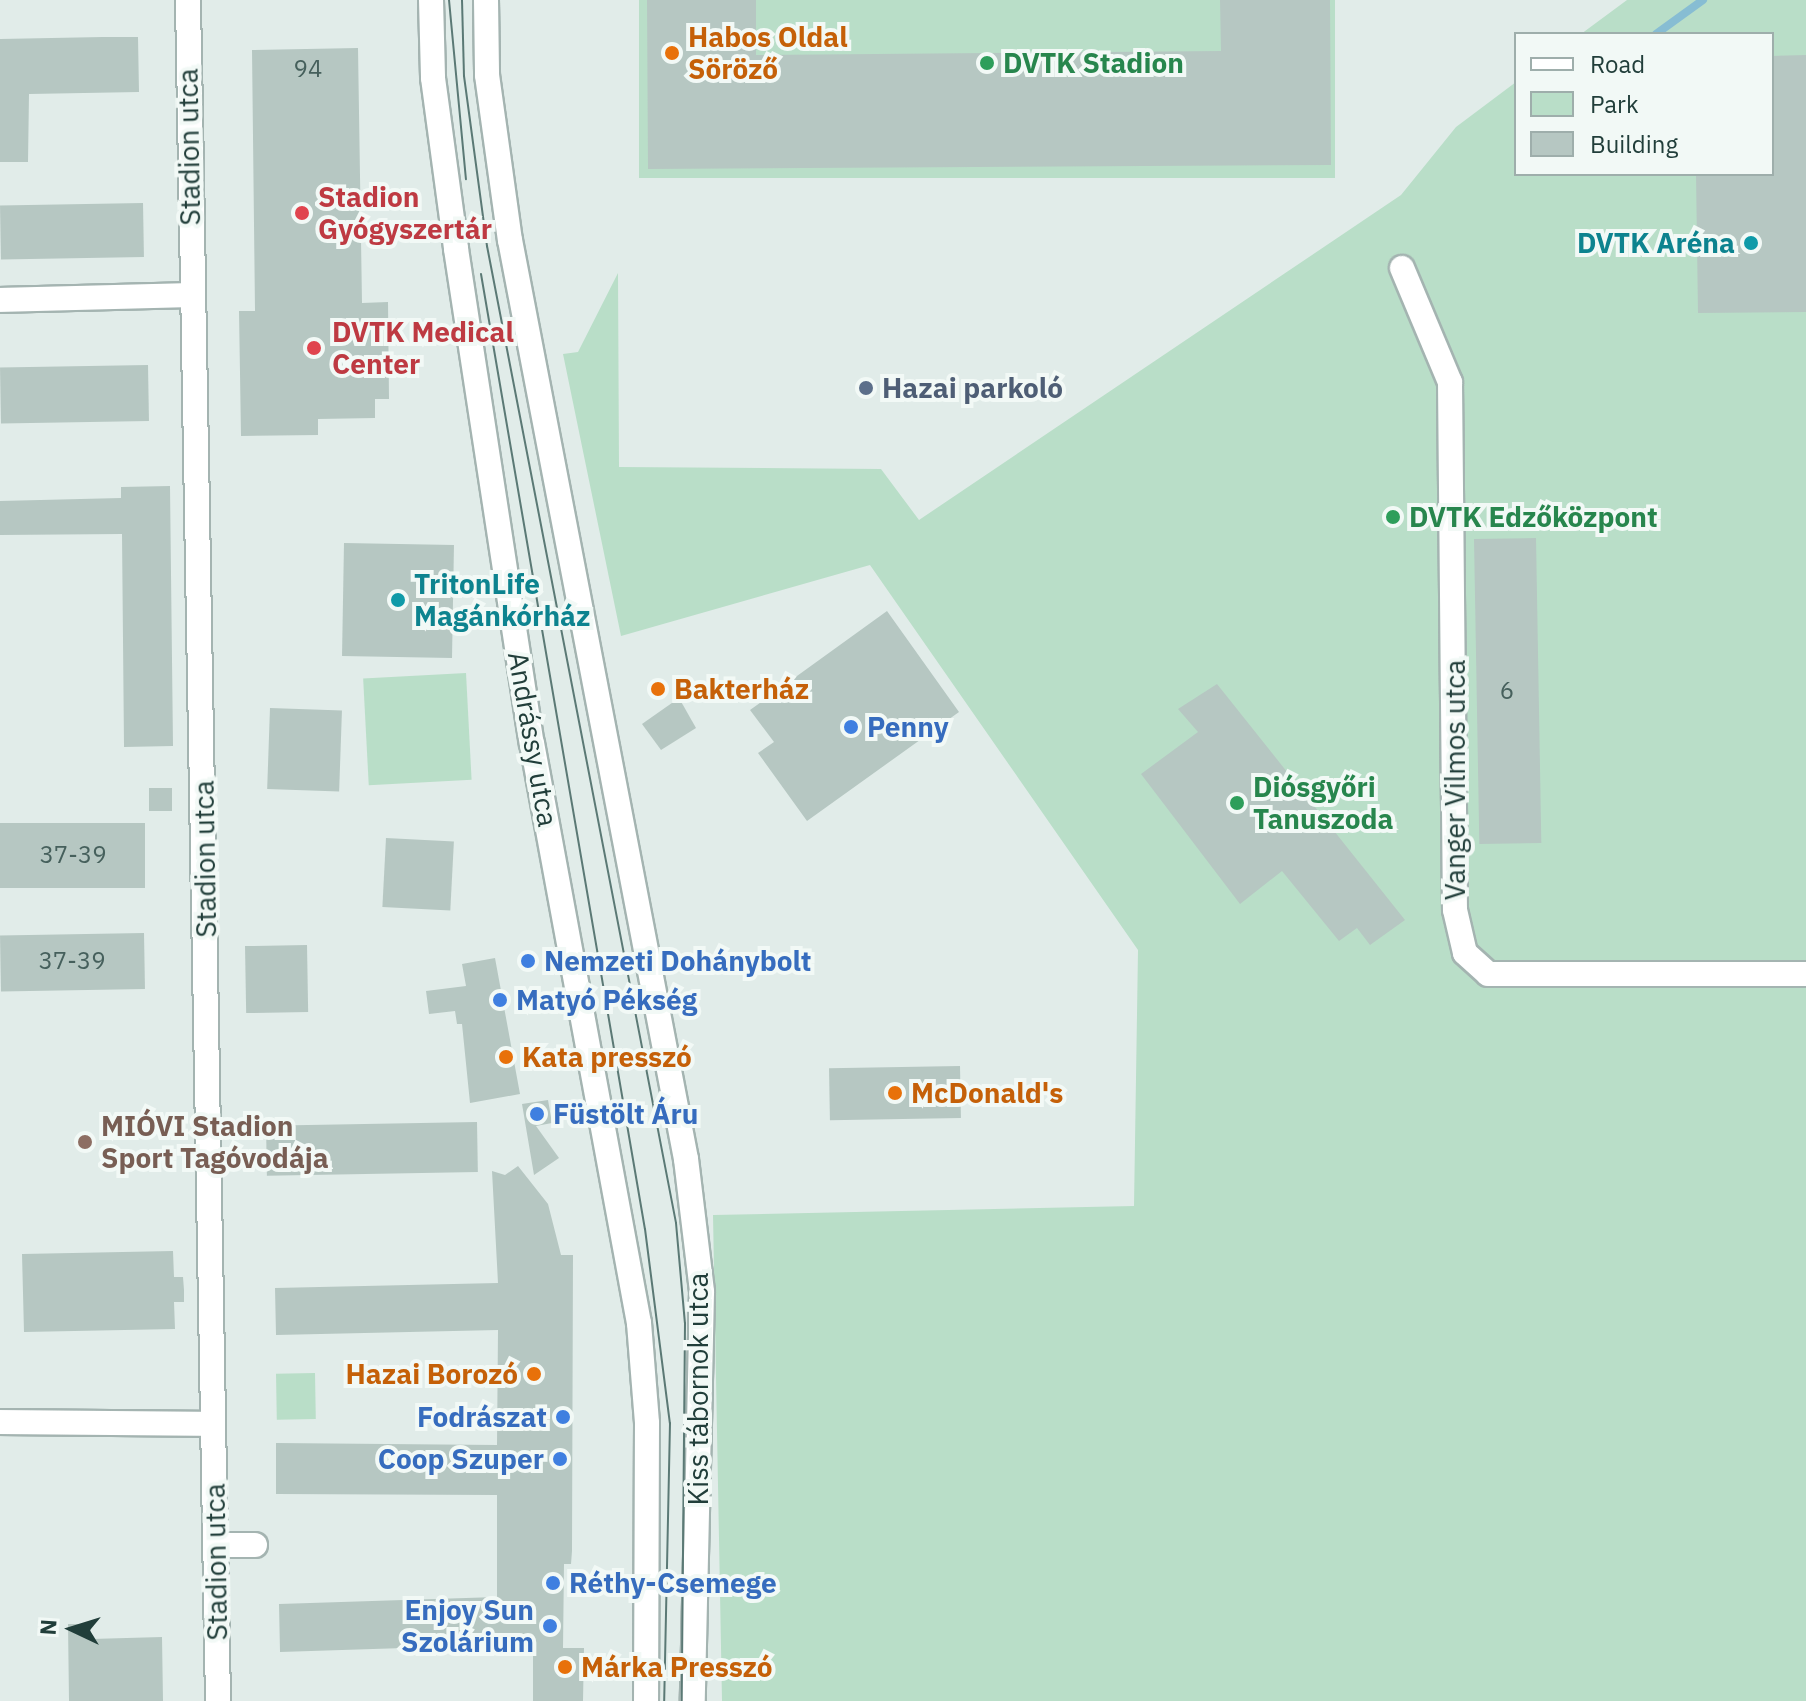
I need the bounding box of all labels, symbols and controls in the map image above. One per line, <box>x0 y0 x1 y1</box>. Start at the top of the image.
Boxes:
place label: Habos Oldal Söröző <box>688 20 848 86</box>
legend <box>1514 32 1774 176</box>
marker: Habos Oldal Söröző <box>663 44 681 62</box>
place label: DVTK Stadion <box>1003 46 1184 80</box>
text: Road <box>1590 48 1645 80</box>
marker: DVTK Stadion <box>978 54 996 72</box>
house number: 94 <box>294 55 322 83</box>
street label: Stadion utca <box>171 68 207 226</box>
text: Park <box>1590 88 1639 120</box>
text: Building <box>1590 128 1678 160</box>
place label: Stadion Gyógyszertár <box>318 180 492 246</box>
marker: Stadion Gyógyszertár <box>293 204 311 222</box>
place label: DVTK Aréna <box>1577 226 1735 260</box>
marker: DVTK Aréna <box>1742 234 1760 252</box>
place label: DVTK Medical Center <box>332 315 514 381</box>
marker: DVTK Medical Center <box>303 337 325 359</box>
place label: Hazai parkoló <box>882 371 1063 405</box>
marker: Hazai parkoló <box>857 379 875 397</box>
place label: DVTK Edzőközpont <box>1409 500 1658 534</box>
marker: DVTK Edzőközpont <box>1384 508 1402 526</box>
place label: TritonLife Magánkórház <box>414 567 591 633</box>
marker: TritonLife Magánkórház <box>389 591 407 609</box>
street label: Andrássy utca <box>501 649 565 829</box>
street label: Vanger Vilmos utca <box>1438 660 1472 900</box>
place label: Bakterház <box>674 672 809 706</box>
house number: 6 <box>1500 677 1514 705</box>
marker: Bakterház <box>649 680 667 698</box>
place label: Penny <box>867 710 949 744</box>
marker: Penny <box>842 718 860 736</box>
place label: Diósgyőri Tanuszoda <box>1253 770 1393 836</box>
street label: Stadion utca <box>187 780 223 938</box>
marker: Diósgyőri Tanuszoda <box>1228 794 1246 812</box>
house number: 37-39 <box>39 841 107 869</box>
place label: Nemzeti Dohánybolt <box>544 944 812 978</box>
house number: 37-39 <box>38 947 106 975</box>
marker: Nemzeti Dohánybolt <box>519 952 537 970</box>
place label: Matyó Pékség <box>516 983 697 1017</box>
marker: Matyó Pékség <box>491 991 509 1009</box>
place label: Kata presszó <box>522 1040 692 1074</box>
marker: Kata presszó <box>497 1048 515 1066</box>
place label: McDonald's <box>911 1076 1063 1110</box>
marker: McDonald's <box>886 1084 904 1102</box>
place label: Füstölt Áru <box>553 1097 699 1131</box>
marker: Füstölt Áru <box>528 1105 546 1123</box>
place label: MIÓVI Stadion Sport Tagóvodája <box>101 1109 329 1175</box>
marker: MIÓVI Stadion Sport Tagóvodája <box>76 1133 94 1151</box>
street label: Kiss tábornok utca <box>681 1272 715 1506</box>
place label: Hazai Borozó <box>346 1357 518 1391</box>
marker: Hazai Borozó <box>525 1365 543 1383</box>
place label: Fodrászat <box>417 1400 547 1434</box>
marker: Fodrászat <box>554 1408 572 1426</box>
place label: Coop Szuper <box>378 1442 544 1476</box>
marker: Coop Szuper <box>551 1450 569 1468</box>
street label: Stadion utca <box>198 1483 234 1641</box>
place label: Réthy-Csemege <box>569 1566 777 1600</box>
marker: Réthy-Csemege <box>544 1574 562 1592</box>
north arrow <box>32 1589 112 1669</box>
place label: Enjoy Sun Szolárium <box>401 1593 534 1659</box>
marker: Enjoy Sun Szolárium <box>541 1617 559 1635</box>
text: N <box>33 1618 63 1636</box>
place label: Márka Presszó <box>581 1650 773 1684</box>
marker: Márka Presszó <box>556 1658 574 1676</box>

